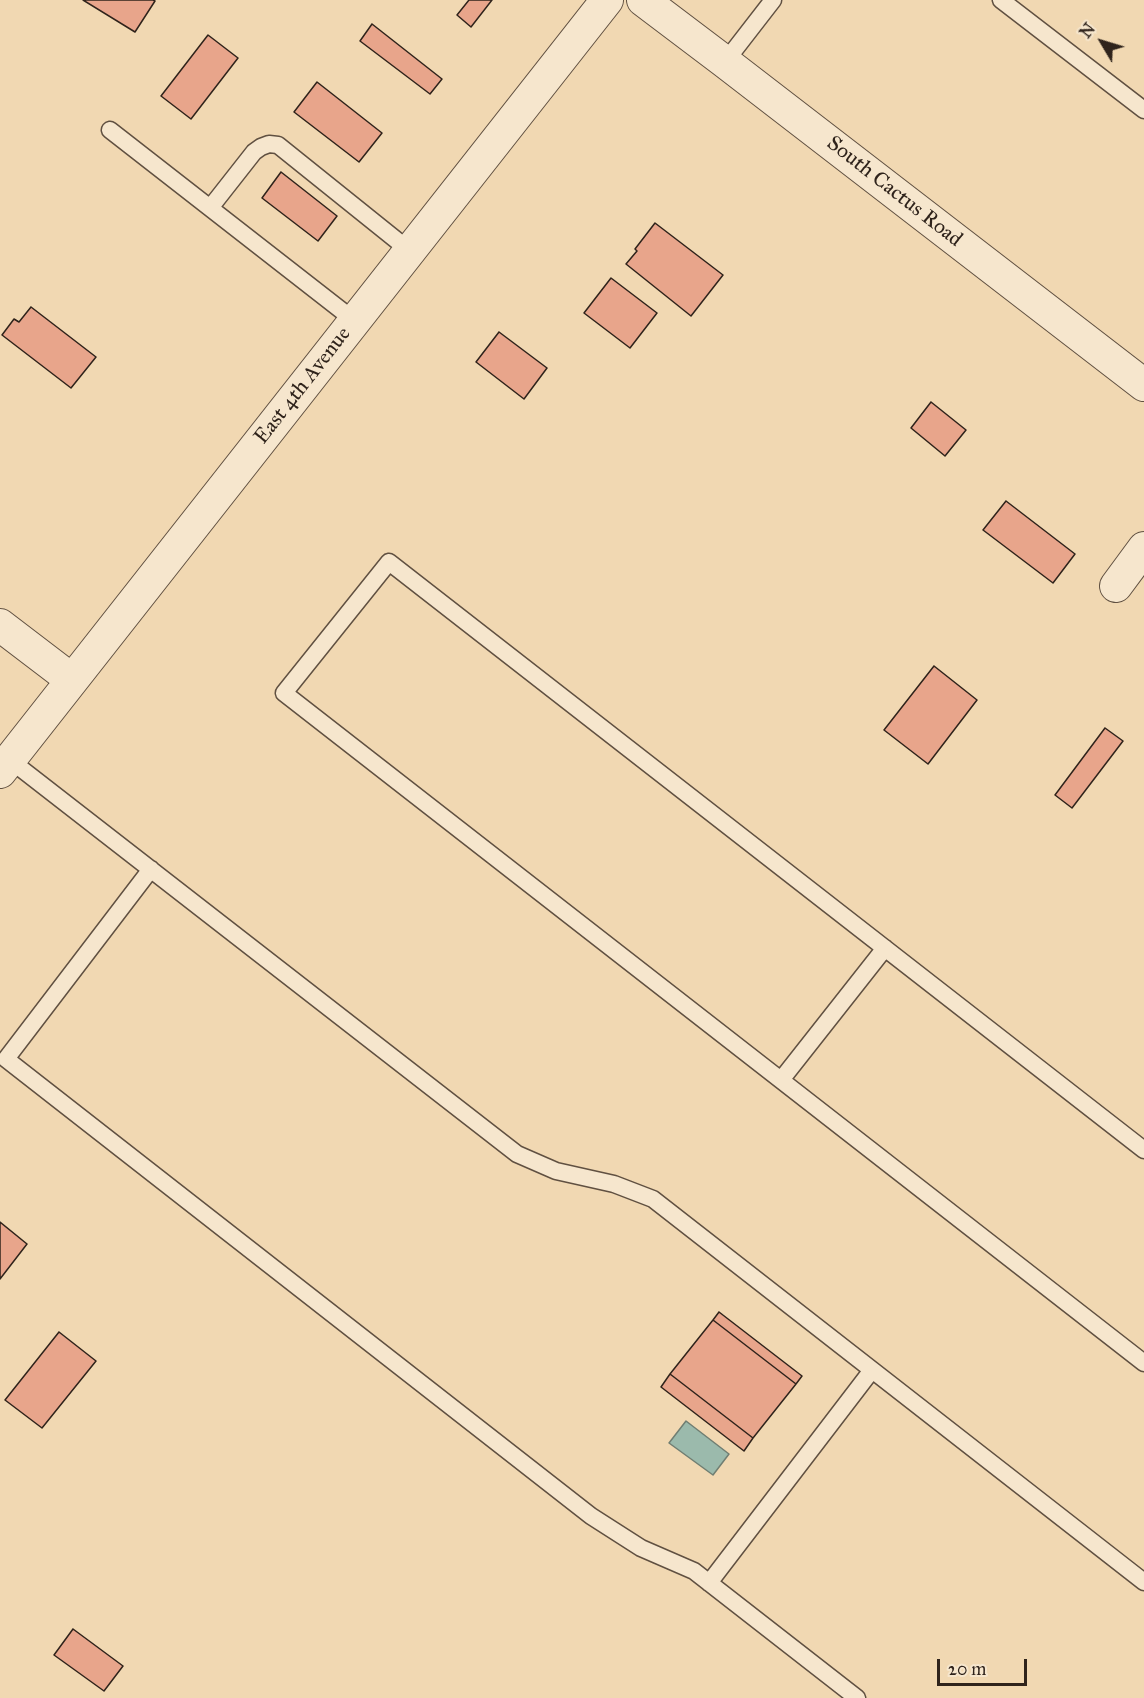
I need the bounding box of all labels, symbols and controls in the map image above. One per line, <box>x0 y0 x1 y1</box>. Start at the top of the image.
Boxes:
north arrow <box>1072 12 1132 72</box>
text: N <box>1076 19 1099 42</box>
street label: South Cactus Road <box>821 131 967 253</box>
street label: East 4th Avenue <box>249 322 357 450</box>
scale bar <box>940 1647 1030 1685</box>
text: 20 m <box>948 1658 986 1680</box>

